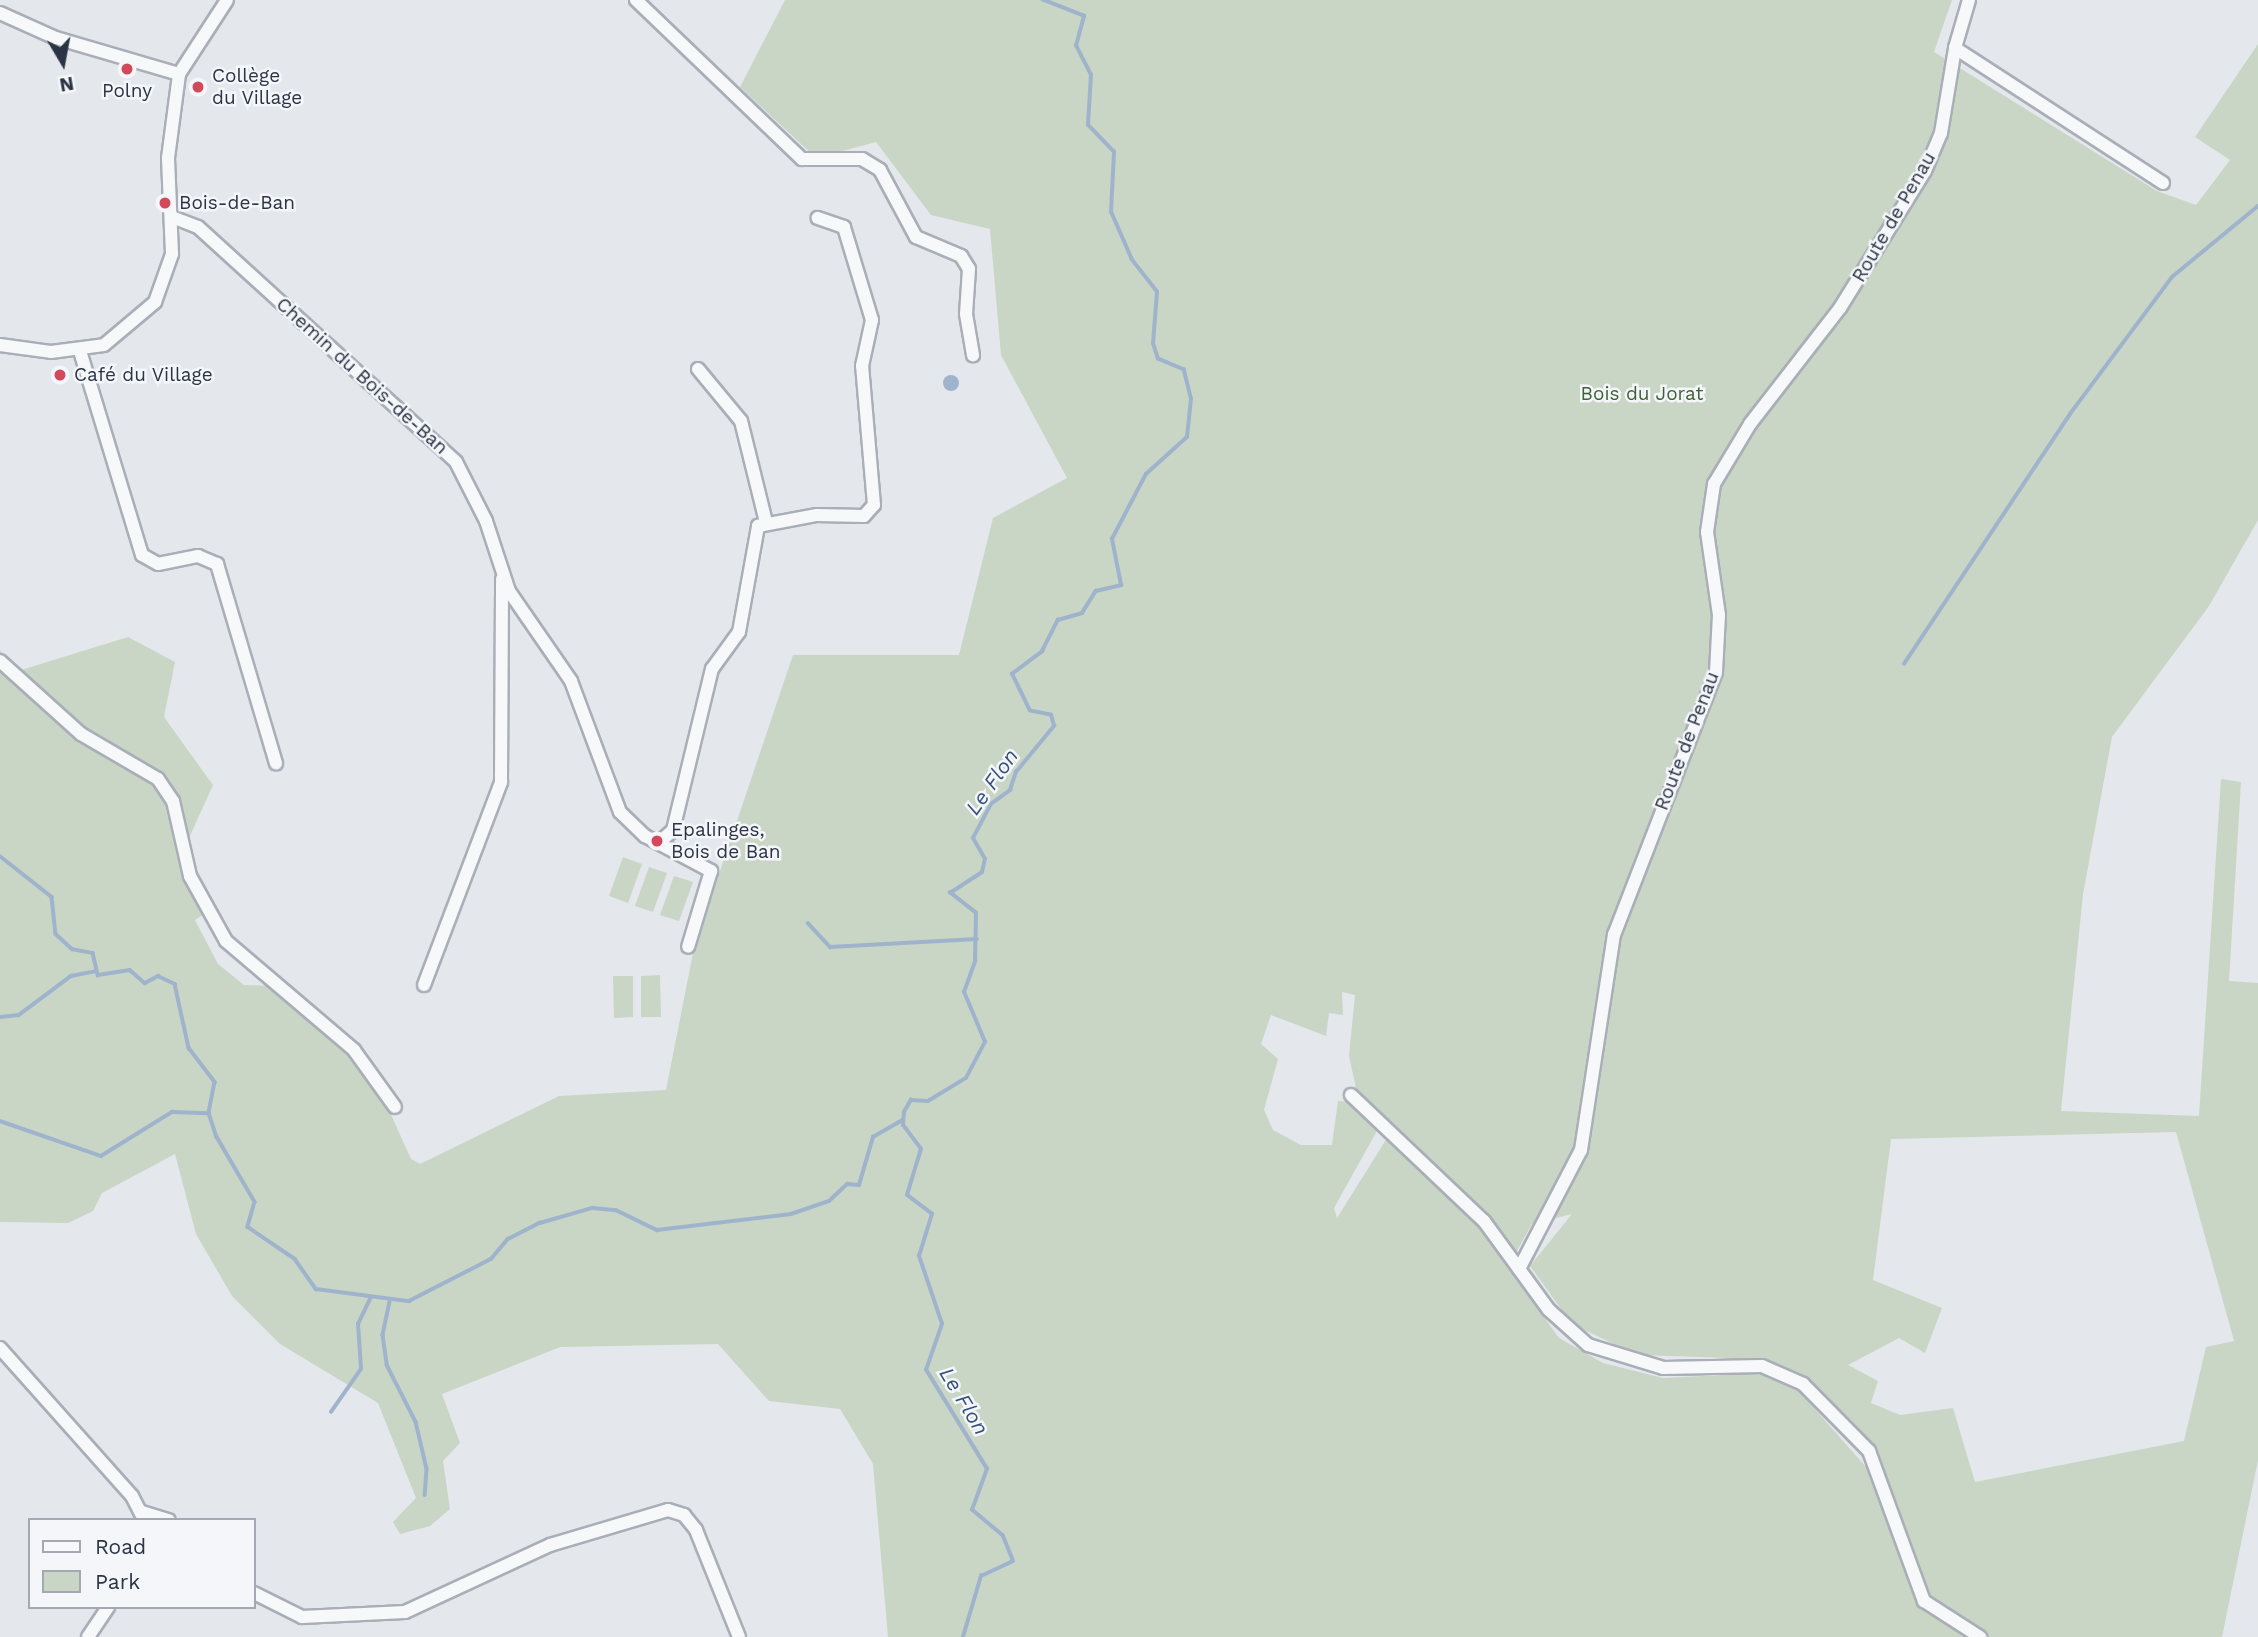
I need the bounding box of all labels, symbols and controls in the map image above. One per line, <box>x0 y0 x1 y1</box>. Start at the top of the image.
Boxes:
north arrow <box>28 28 98 98</box>
marker: Polny <box>119 61 135 77</box>
place label: Collège du Village <box>212 65 303 109</box>
text: N <box>58 72 76 97</box>
marker: Collège du Village <box>190 79 206 95</box>
place label: Polny <box>102 80 152 102</box>
street label: Route de Penau <box>1847 148 1941 286</box>
place label: Bois-de-Ban <box>179 192 295 214</box>
marker: Bois-de-Ban <box>157 195 173 211</box>
street label: Chemin du Bois-de-Ban <box>271 293 453 459</box>
place label: Café du Village <box>74 364 213 386</box>
marker: Café du Village <box>52 367 68 383</box>
park label: Bois du Jorat <box>1580 383 1704 405</box>
street label: Route de Penau <box>1650 668 1724 814</box>
water label: Le Flon <box>960 744 1024 820</box>
place label: Epalinges, Bois de Ban <box>671 819 781 863</box>
marker: Epalinges, Bois de Ban <box>649 833 665 849</box>
water label: Le Flon <box>934 1363 994 1439</box>
legend <box>28 1518 256 1609</box>
text: Road <box>95 1534 146 1559</box>
text: Park <box>95 1569 140 1594</box>

